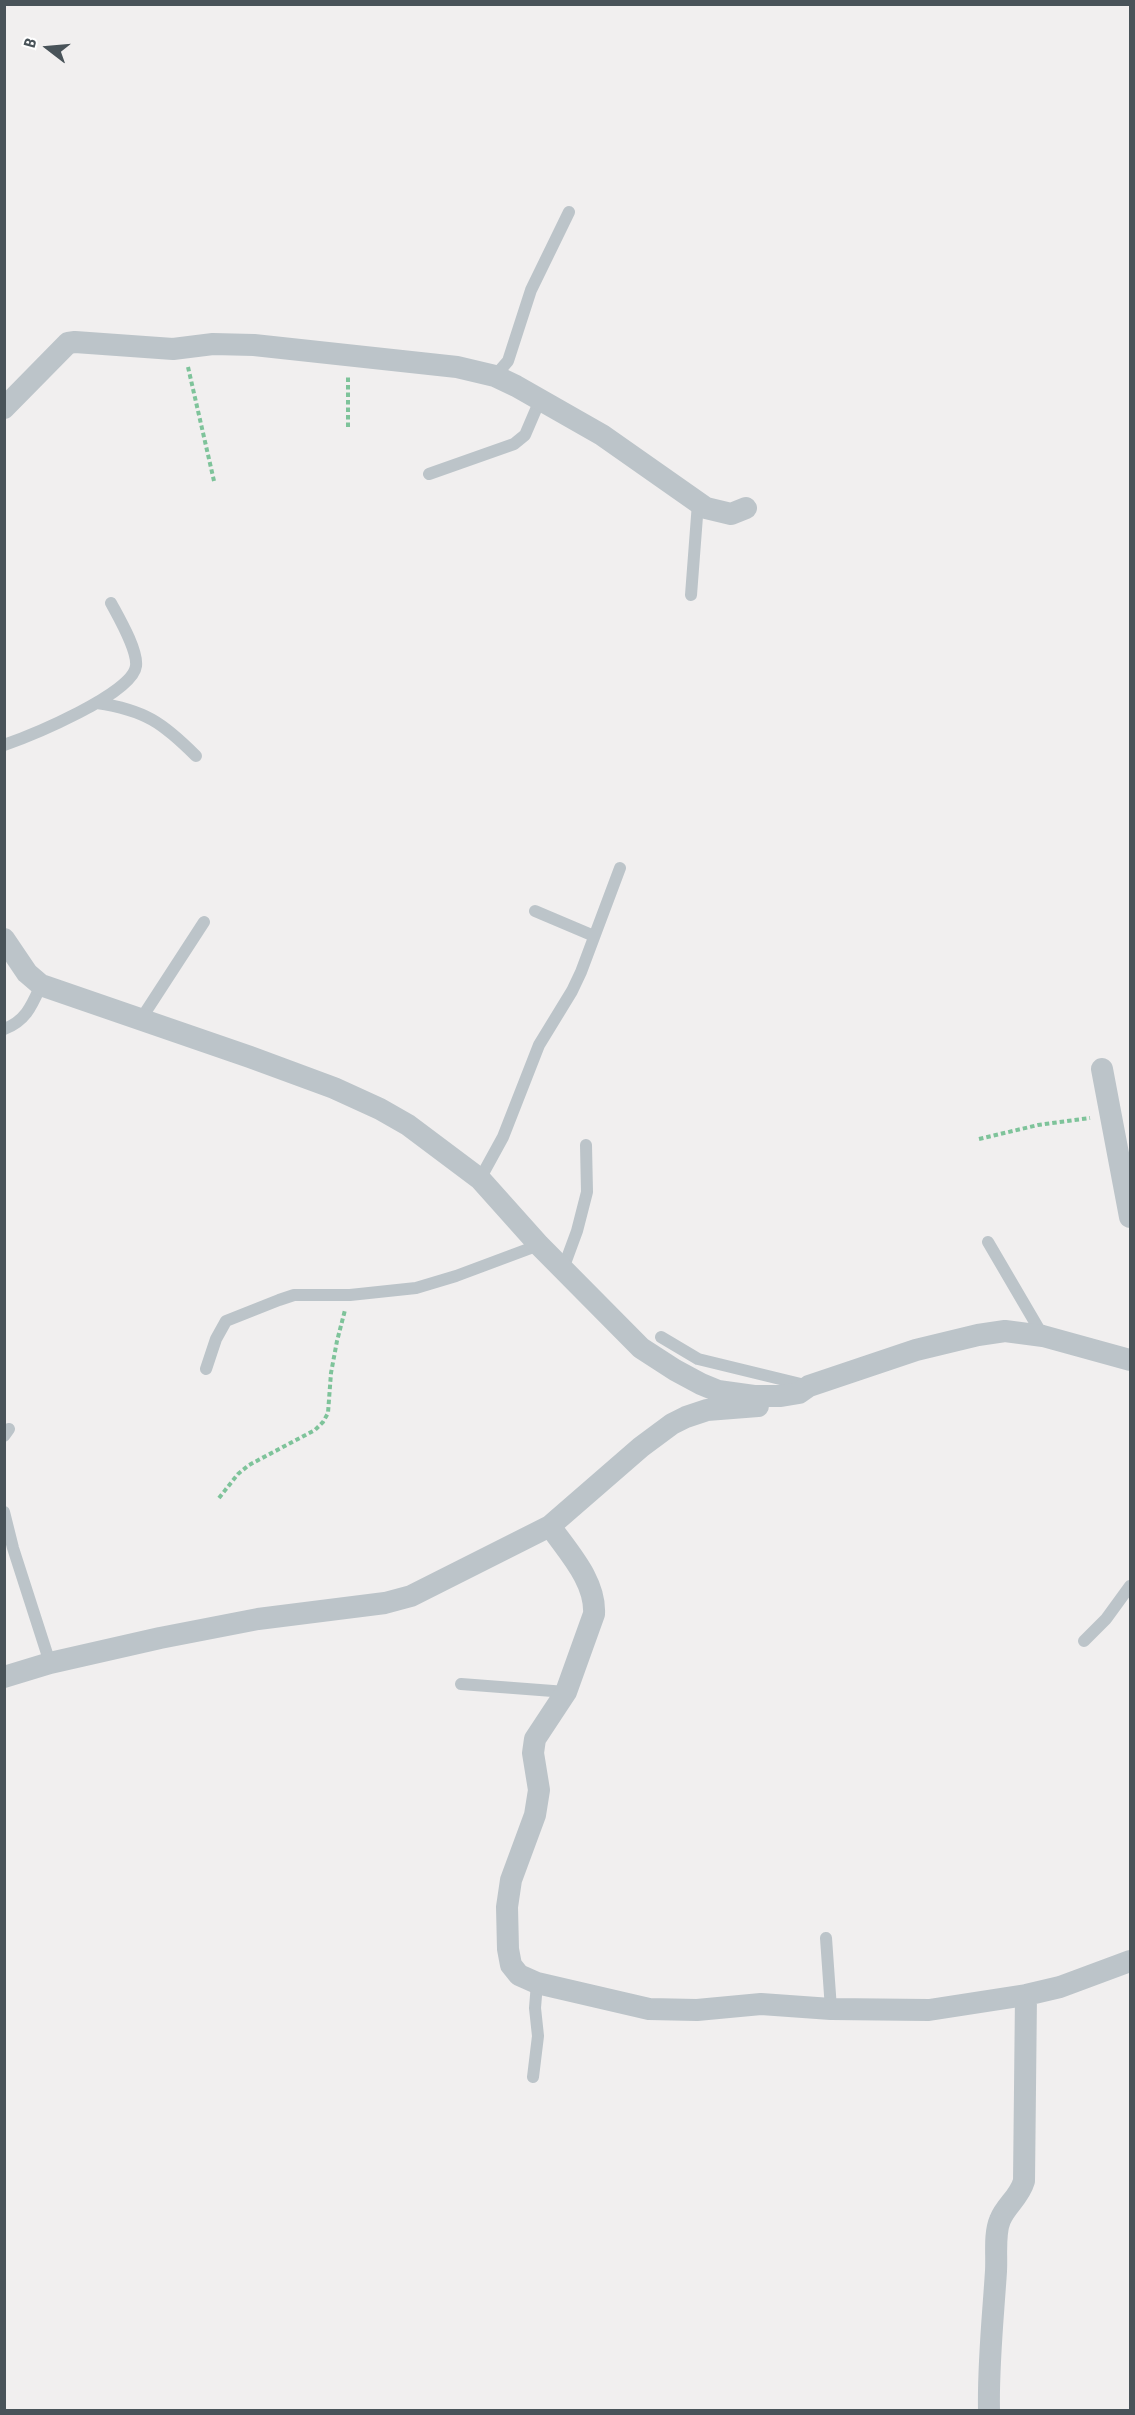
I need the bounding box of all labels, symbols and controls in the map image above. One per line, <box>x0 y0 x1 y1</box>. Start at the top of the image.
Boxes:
north arrow <box>18 18 78 78</box>
text: B <box>20 36 41 50</box>

